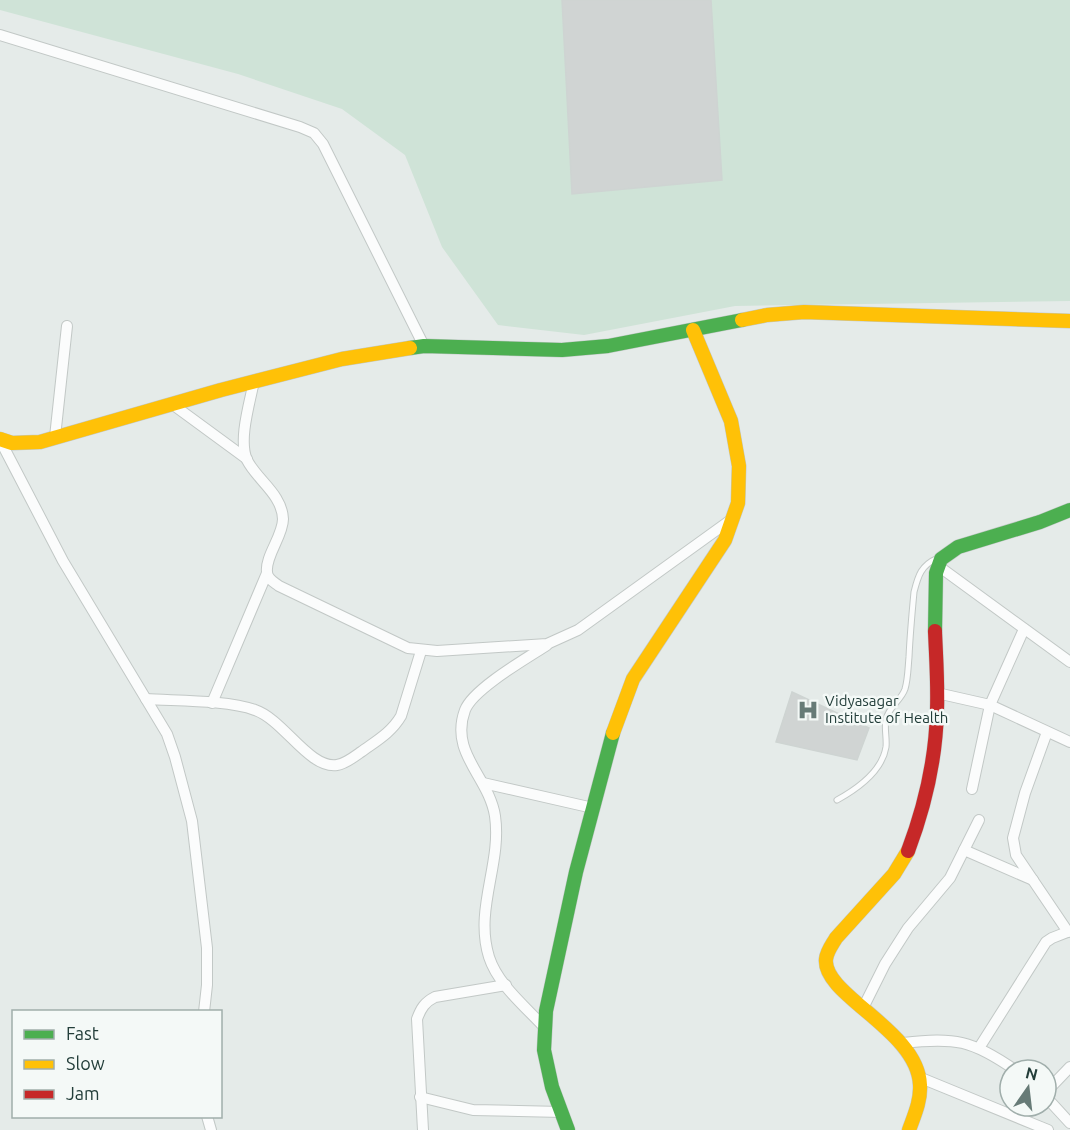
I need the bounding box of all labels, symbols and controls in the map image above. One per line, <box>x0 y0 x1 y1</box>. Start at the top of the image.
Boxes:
place label: Vidyasagar Institute of Health <box>825 692 948 726</box>
hospital icon: Vidyasagar Institute of Health <box>796 698 820 722</box>
legend <box>12 1010 222 1118</box>
text: Fast <box>66 1023 99 1043</box>
text: Slow <box>66 1053 105 1073</box>
north arrow <box>998 1058 1058 1118</box>
text: N <box>1024 1063 1040 1084</box>
text: Jam <box>66 1083 100 1103</box>

